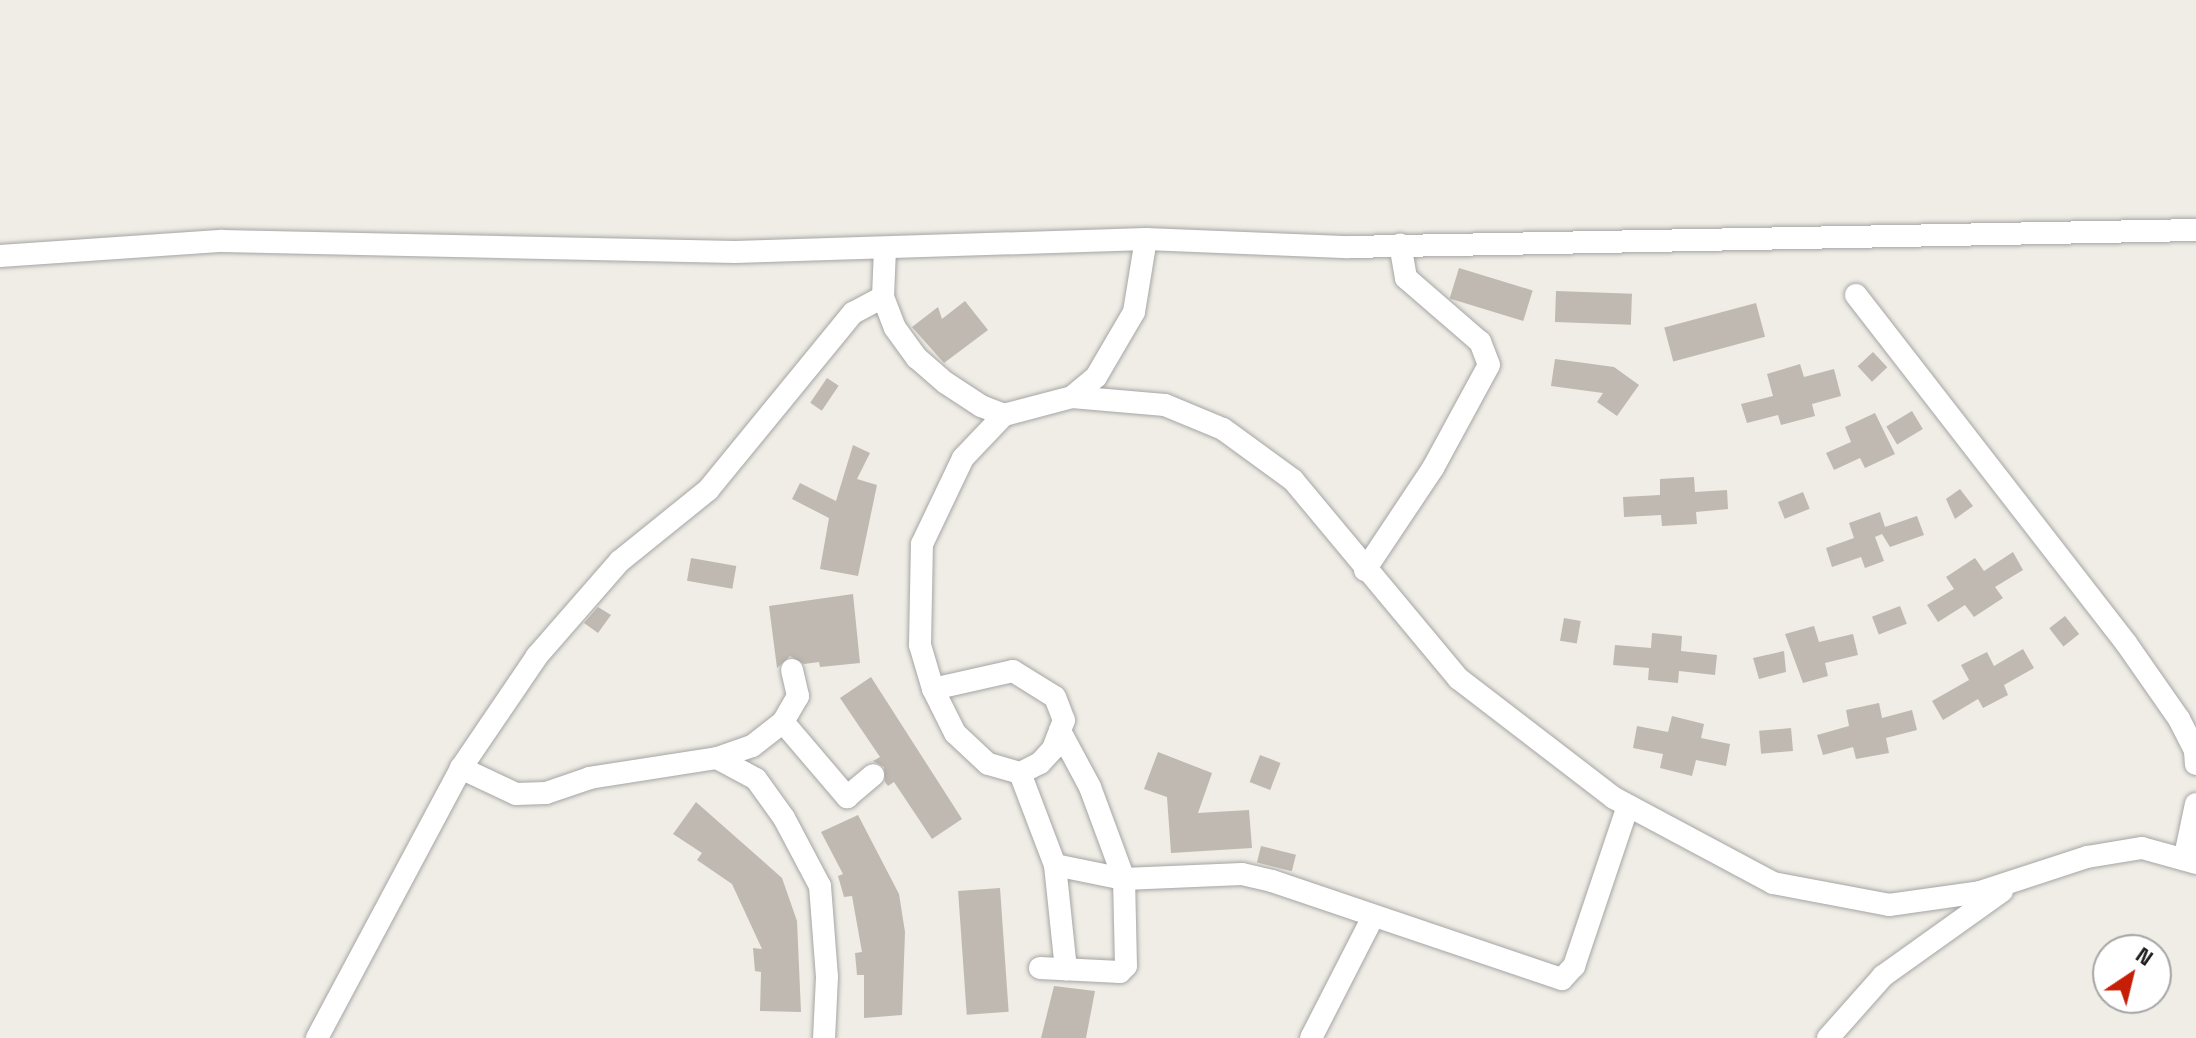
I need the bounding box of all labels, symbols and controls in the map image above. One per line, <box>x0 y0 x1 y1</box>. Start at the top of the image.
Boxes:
north arrow <box>2092 934 2172 1014</box>
text: N <box>2131 940 2159 972</box>

